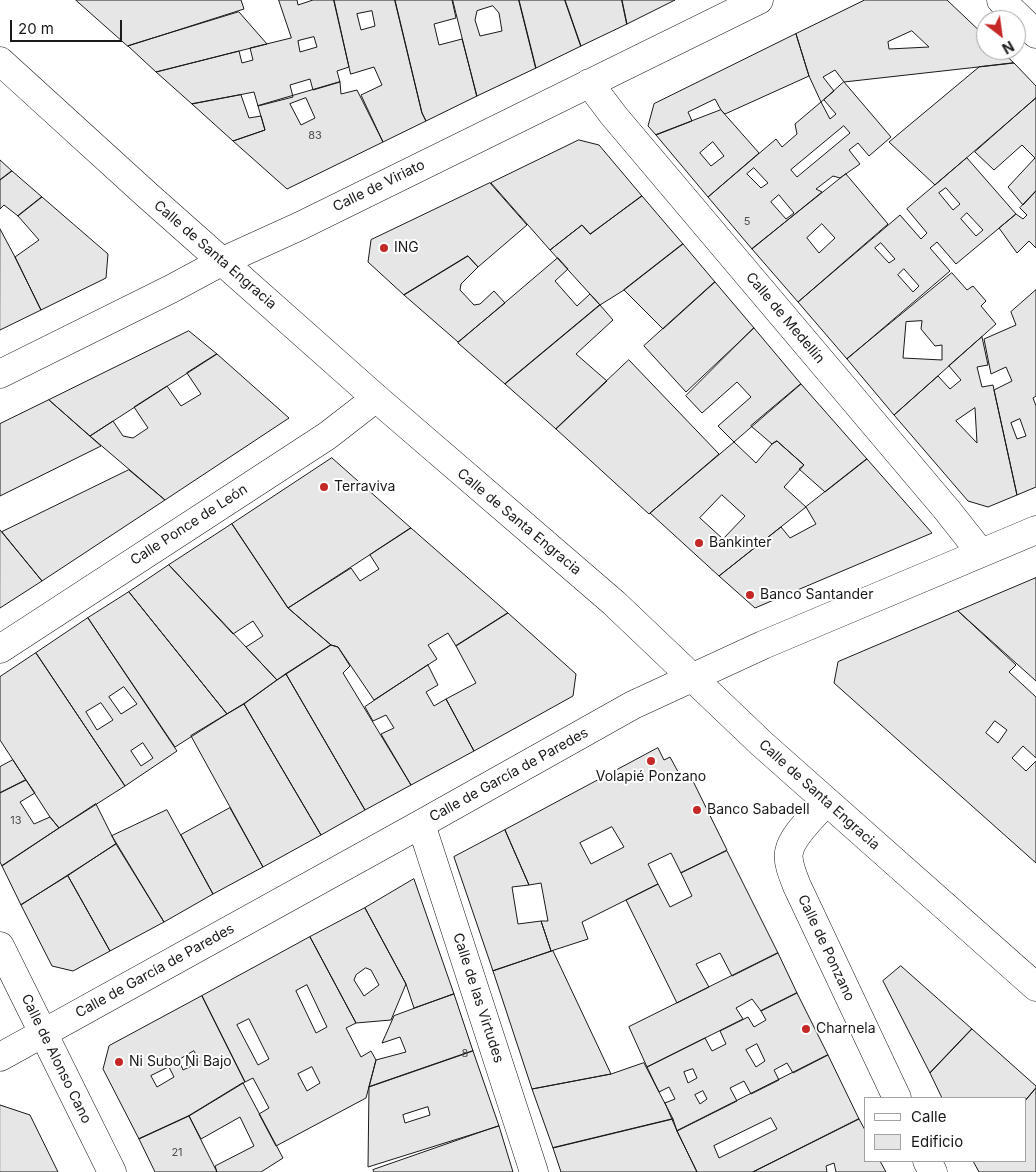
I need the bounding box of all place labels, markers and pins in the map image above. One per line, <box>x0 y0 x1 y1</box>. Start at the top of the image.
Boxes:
place label: ING <box>394 240 419 256</box>
marker: ING <box>378 242 390 254</box>
place label: Terraviva <box>334 479 395 495</box>
marker: Terraviva <box>318 481 330 493</box>
place label: Bankinter <box>709 535 772 551</box>
marker: Bankinter <box>693 537 705 549</box>
place label: Banco Santander <box>760 587 874 603</box>
marker: Banco Santander <box>744 589 756 601</box>
marker: Volapié Ponzano <box>645 755 657 767</box>
place label: Volapié Ponzano <box>596 769 706 785</box>
place label: Banco Sabadell <box>707 802 810 818</box>
marker: Banco Sabadell <box>691 804 703 816</box>
place label: Charnela <box>816 1021 876 1037</box>
marker: Charnela <box>800 1023 812 1035</box>
place label: Ni Subo Ni Bajo <box>129 1054 232 1070</box>
marker: Ni Subo Ni Bajo <box>113 1056 125 1068</box>

